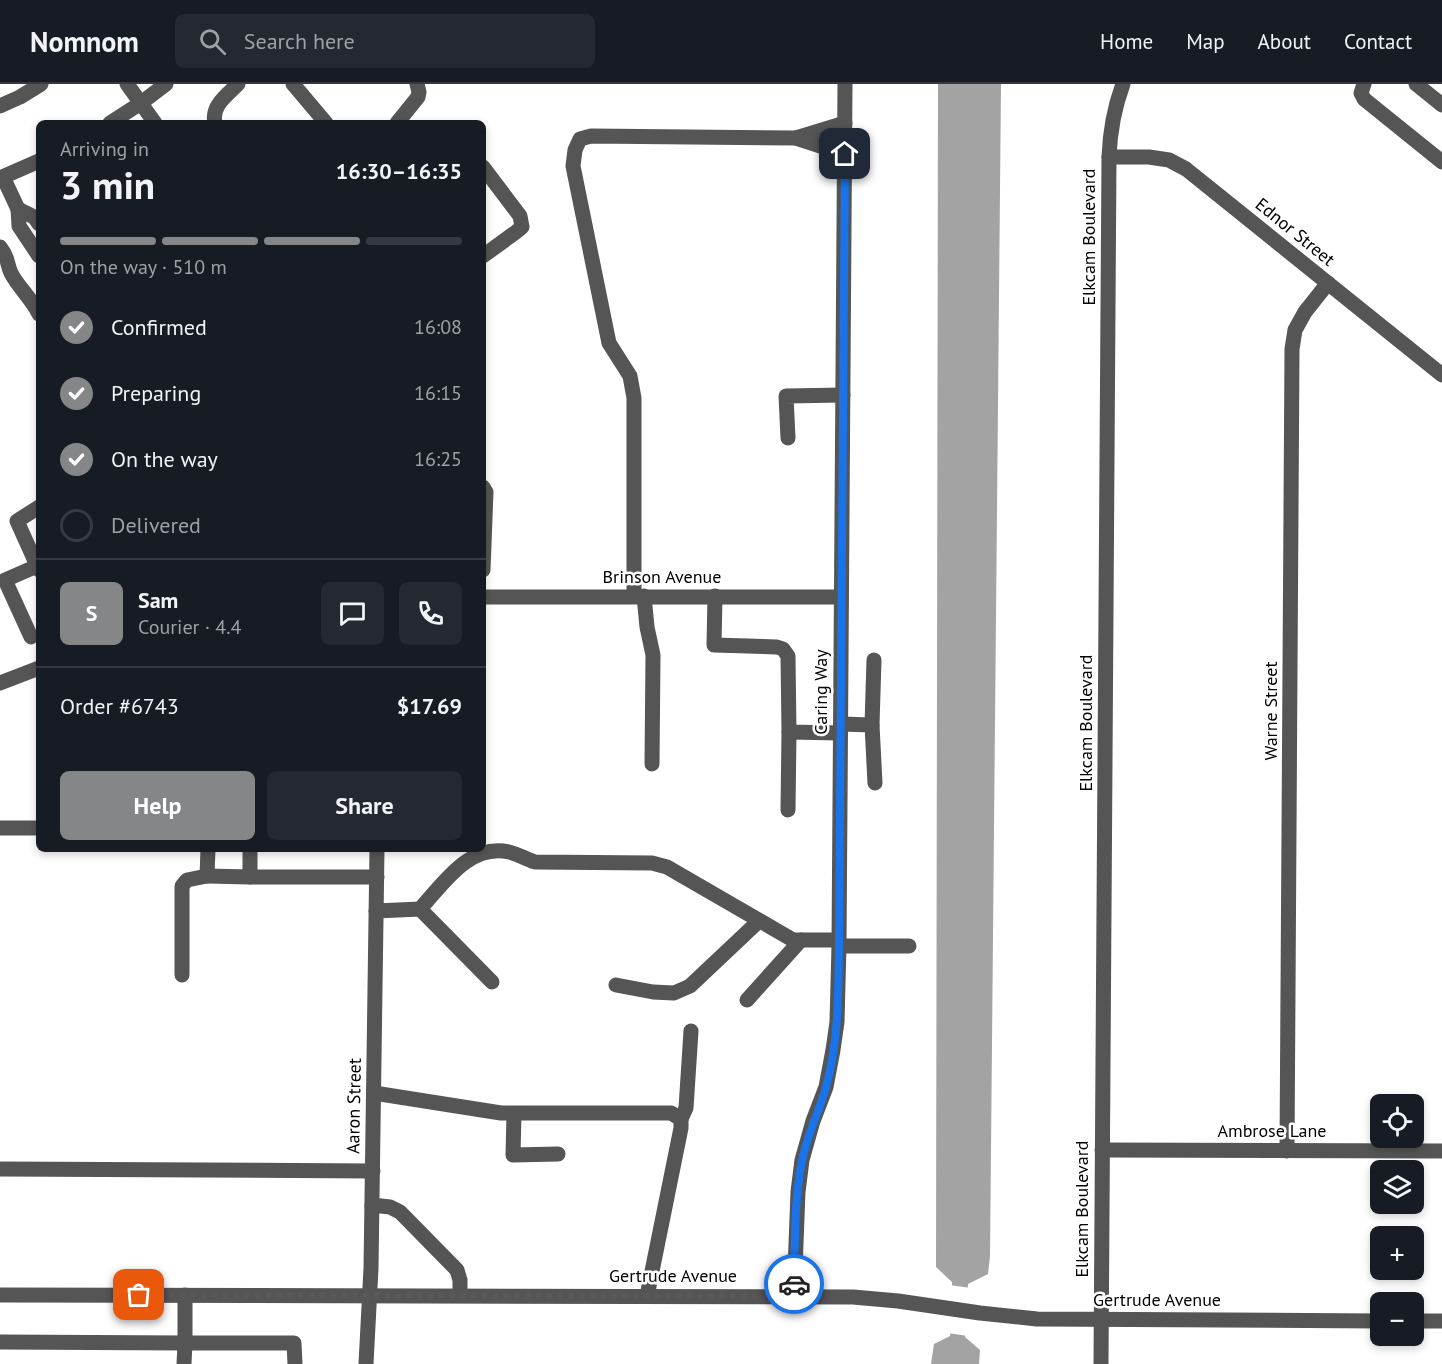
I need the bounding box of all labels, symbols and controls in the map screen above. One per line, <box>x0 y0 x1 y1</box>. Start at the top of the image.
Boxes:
search box <box>175 14 595 68</box>
text: Nomnom <box>30 23 139 60</box>
icon: search <box>196 25 229 58</box>
text: Search here <box>244 27 355 55</box>
text: Home <box>1100 28 1153 55</box>
text: Map <box>1186 28 1225 55</box>
text: About <box>1258 28 1311 55</box>
text: Contact <box>1344 28 1412 55</box>
pin <box>819 128 870 179</box>
text: Arriving in <box>60 136 149 162</box>
icon: home <box>828 137 861 170</box>
text: 16:30–16:35 <box>336 157 462 185</box>
text: 3 min <box>60 159 155 210</box>
street label: Elkcam Boulevard <box>1077 168 1100 306</box>
street label: Ednor Street <box>1251 193 1340 271</box>
text: On the way · 510 m <box>60 254 227 280</box>
icon: check <box>60 311 93 344</box>
text: Confirmed <box>111 313 207 341</box>
text: 16:08 <box>414 314 462 340</box>
icon: check <box>60 377 93 410</box>
text: Preparing <box>111 379 201 407</box>
text: 16:15 <box>414 380 462 406</box>
icon: check <box>60 443 93 476</box>
text: On the way <box>111 445 218 473</box>
text: 16:25 <box>414 446 462 472</box>
text: Delivered <box>111 511 201 539</box>
street label: Brinson Avenue <box>603 565 721 588</box>
button: chat <box>321 582 384 645</box>
button: phone <box>399 582 462 645</box>
text: Sam <box>138 586 178 614</box>
text: S <box>86 599 97 627</box>
text: Courier · 4.4 <box>138 614 241 640</box>
street label: Caring Way <box>809 649 832 735</box>
street label: Elkcam Boulevard <box>1074 654 1097 792</box>
street label: Warne Street <box>1259 662 1282 760</box>
text: Order #6743 <box>60 692 179 720</box>
text: $17.69 <box>397 692 462 720</box>
button: Help <box>60 771 255 840</box>
button: Share <box>267 771 462 840</box>
street label: Aaron Street <box>341 1058 366 1154</box>
map controls <box>1370 1094 1424 1346</box>
button: locate <box>1370 1094 1424 1148</box>
street label: Ambrose Lane <box>1217 1119 1327 1142</box>
street label: Elkcam Boulevard <box>1070 1140 1093 1278</box>
button: layers <box>1370 1160 1424 1214</box>
button: + <box>1370 1226 1424 1280</box>
courier <box>764 1254 824 1314</box>
street label: Gertrude Avenue <box>609 1264 737 1287</box>
icon: car <box>778 1268 811 1301</box>
pin <box>113 1269 164 1320</box>
icon: bag <box>122 1278 155 1311</box>
street label: Gertrude Avenue <box>1093 1288 1221 1311</box>
button: − <box>1370 1292 1424 1346</box>

